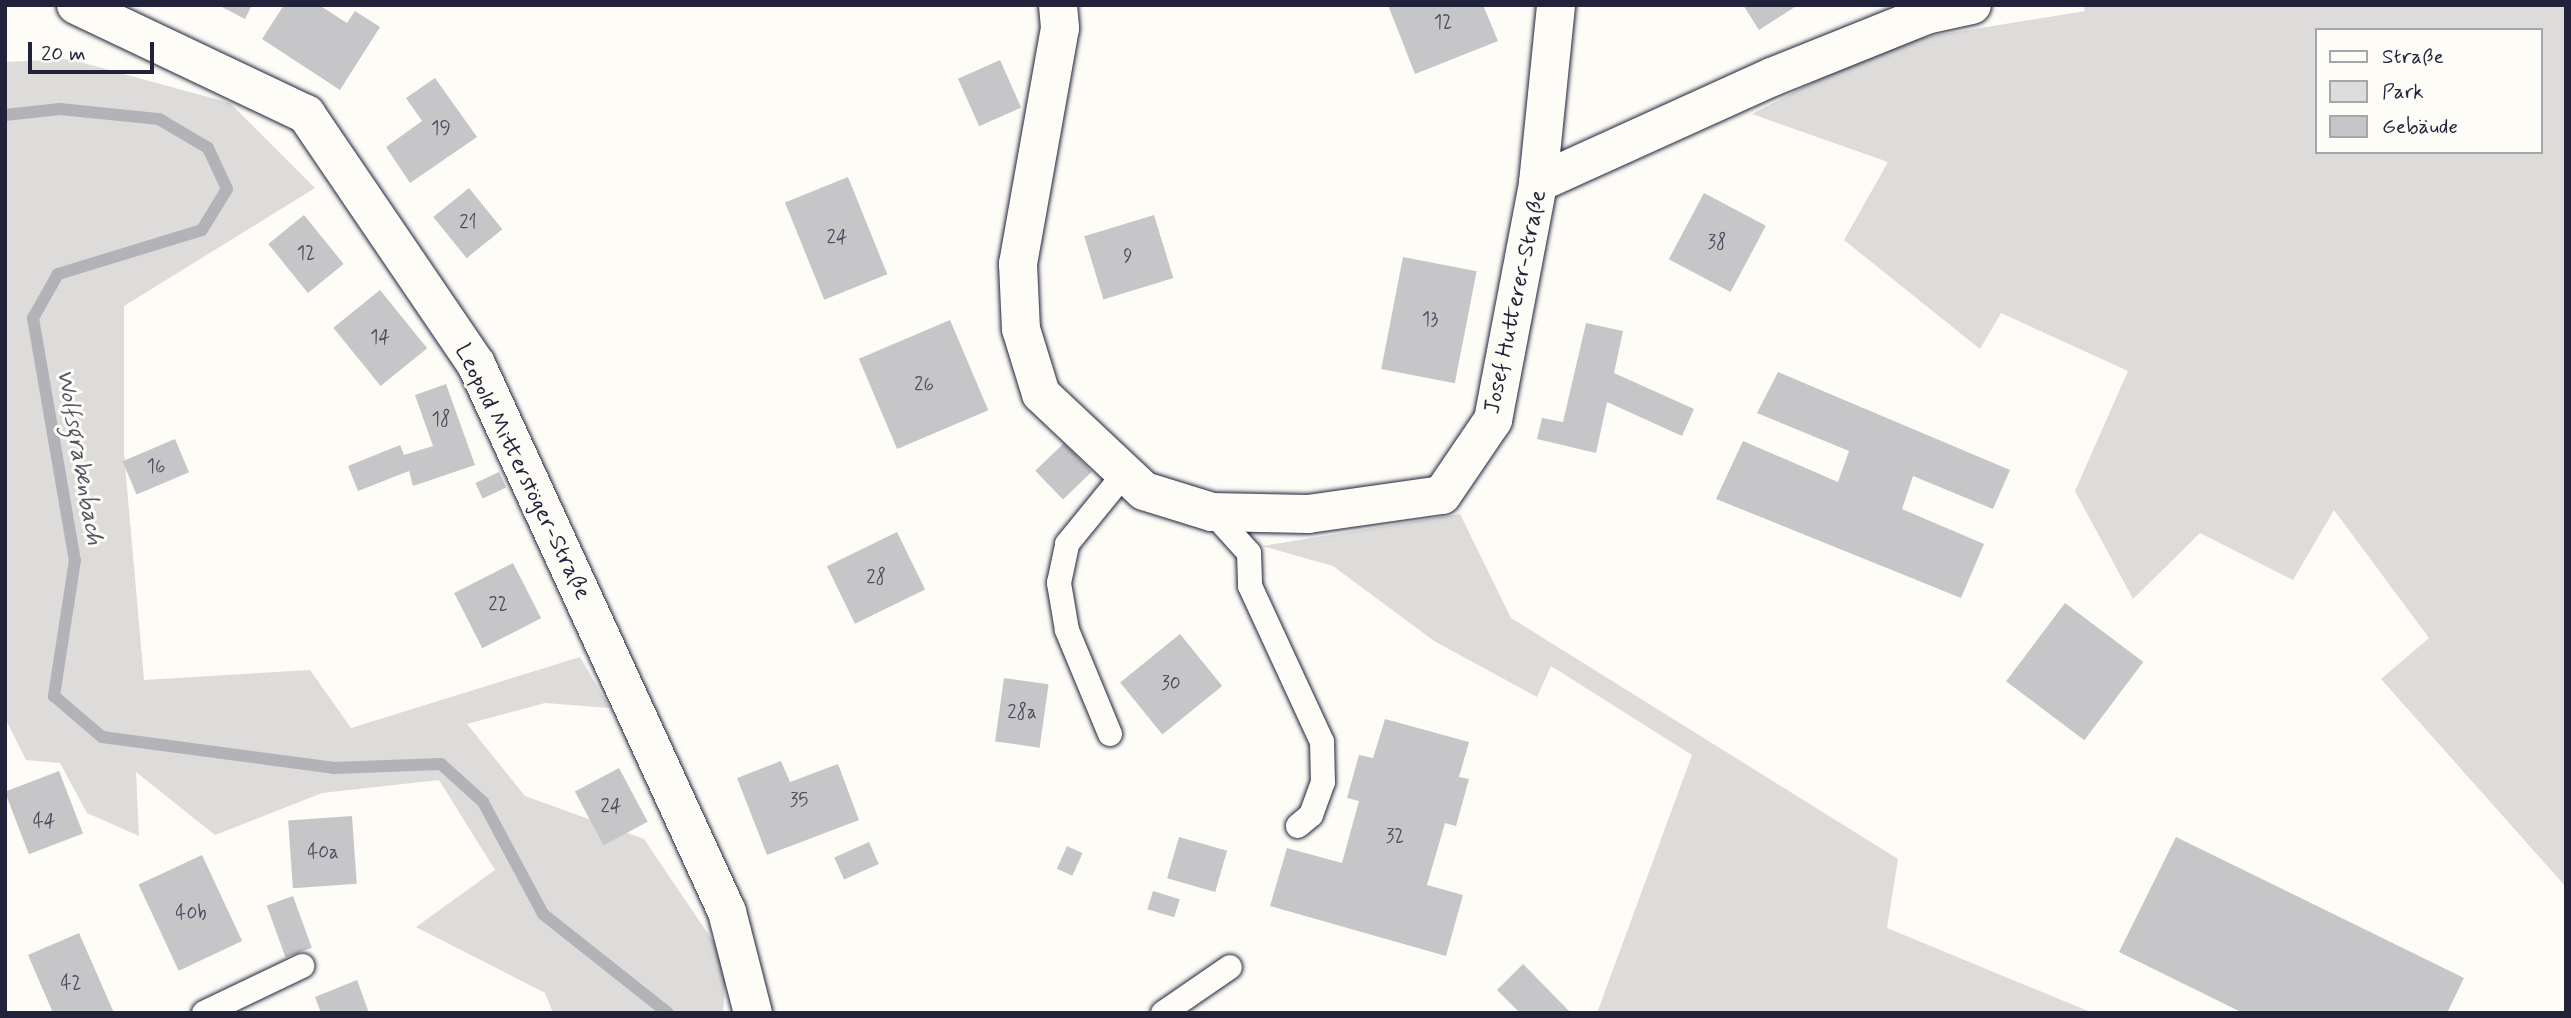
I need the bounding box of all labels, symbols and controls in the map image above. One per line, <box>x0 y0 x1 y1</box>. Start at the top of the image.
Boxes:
house number: 12 <box>1434 12 1452 34</box>
scale bar <box>32 28 158 72</box>
legend <box>2316 28 2543 154</box>
text: 20 m <box>41 40 86 68</box>
text: Straße <box>2382 43 2444 71</box>
text: Park <box>2382 78 2424 106</box>
text: Gebäude <box>2382 113 2458 141</box>
house number: 19 <box>431 118 451 140</box>
street label: Josef Hutterer-Straße <box>1479 189 1553 415</box>
house number: 21 <box>459 212 477 234</box>
house number: 24 <box>827 227 847 249</box>
house number: 38 <box>1708 232 1726 254</box>
house number: 12 <box>297 243 315 265</box>
house number: 9 <box>1123 246 1133 268</box>
house number: 13 <box>1422 309 1438 331</box>
house number: 14 <box>370 327 390 349</box>
street label: Leopold Mitterstöger-Straße <box>448 340 596 604</box>
water label: Wolfsgrabenbach <box>49 367 109 547</box>
house number: 26 <box>914 374 934 396</box>
house number: 18 <box>432 409 450 431</box>
house number: 16 <box>147 456 165 478</box>
house number: 28 <box>866 567 886 589</box>
house number: 22 <box>488 594 508 616</box>
house number: 30 <box>1161 673 1181 695</box>
house number: 28a <box>1007 702 1037 724</box>
house number: 35 <box>790 790 808 812</box>
house number: 24 <box>601 796 621 818</box>
house number: 44 <box>33 811 55 833</box>
house number: 32 <box>1386 826 1404 848</box>
house number: 40a <box>307 842 339 864</box>
house number: 40b <box>175 903 207 925</box>
house number: 42 <box>60 973 82 995</box>

